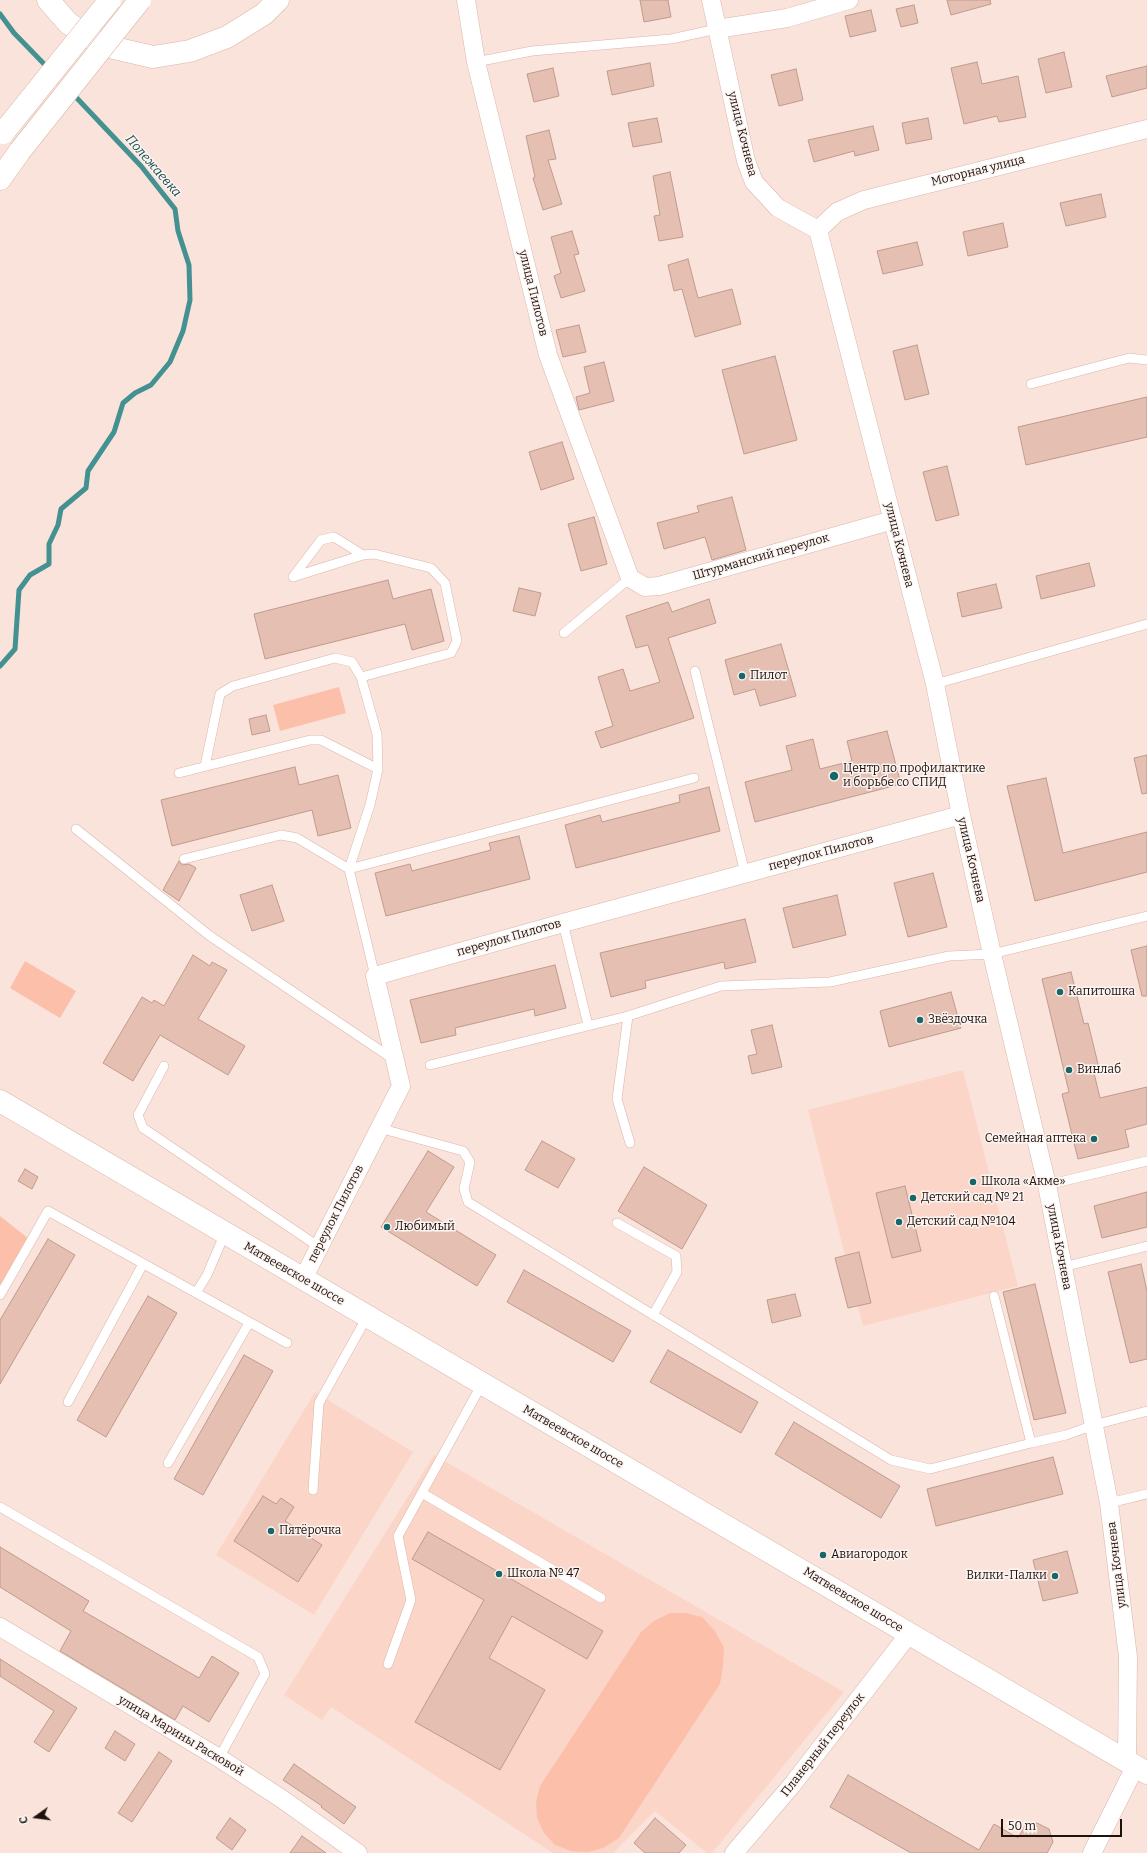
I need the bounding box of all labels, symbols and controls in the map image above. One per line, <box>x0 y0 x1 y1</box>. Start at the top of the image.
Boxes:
street label: улица Кочнева <box>724 90 760 178</box>
water label: Полежаевка <box>122 132 184 200</box>
street label: Моторная улица <box>930 152 1026 190</box>
street label: улица Пилотов <box>515 248 551 338</box>
street label: улица Кочнева <box>881 501 917 589</box>
street label: Штурманский переулок <box>691 531 831 583</box>
place label: Пилот <box>750 669 787 683</box>
marker: Пилот <box>737 671 747 681</box>
place label: Центр по профилактике и борьбе со СПИД <box>843 762 985 790</box>
marker: Центр по профилактике и борьбе со СПИД <box>828 770 840 782</box>
street label: улица Кочнева <box>954 816 988 904</box>
street label: переулок Пилотов <box>767 832 875 874</box>
street label: переулок Пилотов <box>455 916 563 960</box>
place label: Капитошка <box>1068 985 1135 999</box>
marker: Капитошка <box>1055 987 1065 997</box>
place label: Звёздочка <box>928 1013 987 1027</box>
marker: Звёздочка <box>915 1015 925 1025</box>
place label: Винлаб <box>1077 1063 1121 1077</box>
marker: Винлаб <box>1064 1065 1074 1075</box>
place label: Семейная аптека <box>985 1132 1086 1146</box>
marker: Семейная аптека <box>1089 1134 1099 1144</box>
street label: переулок Пилотов <box>305 1163 367 1265</box>
place label: Школа «Акме» <box>981 1175 1065 1189</box>
marker: Школа «Акме» <box>968 1177 978 1187</box>
place label: Детский сад № 21 <box>921 1191 1024 1205</box>
marker: Детский сад № 21 <box>908 1193 918 1203</box>
street label: улица Кочнева <box>1044 1203 1074 1291</box>
place label: Детский сад №104 <box>907 1215 1016 1229</box>
marker: Детский сад №104 <box>894 1217 904 1227</box>
place label: Любимый <box>395 1220 455 1234</box>
marker: Любимый <box>382 1222 392 1232</box>
street label: Матвеевское шоссе <box>241 1239 347 1309</box>
street label: Матвеевское шоссе <box>520 1402 626 1472</box>
street label: улица Кочнева <box>1105 1521 1129 1609</box>
place label: Пятёрочка <box>279 1524 341 1538</box>
marker: Пятёрочка <box>266 1526 276 1536</box>
place label: Авиагородок <box>831 1548 908 1562</box>
marker: Авиагородок <box>818 1550 828 1560</box>
street label: Матвеевское шоссе <box>801 1565 905 1635</box>
place label: Школа № 47 <box>507 1567 579 1581</box>
marker: Школа № 47 <box>494 1569 504 1579</box>
place label: Вилки-Палки <box>966 1569 1047 1583</box>
marker: Вилки-Палки <box>1050 1571 1060 1581</box>
street label: Планерный переулок <box>778 1690 868 1800</box>
street label: улица Марины Расковой <box>115 1693 247 1779</box>
north arrow <box>16 1797 56 1837</box>
scale bar <box>1003 1811 1124 1837</box>
text: С <box>17 1815 31 1825</box>
text: 50 m <box>1008 1819 1036 1833</box>

